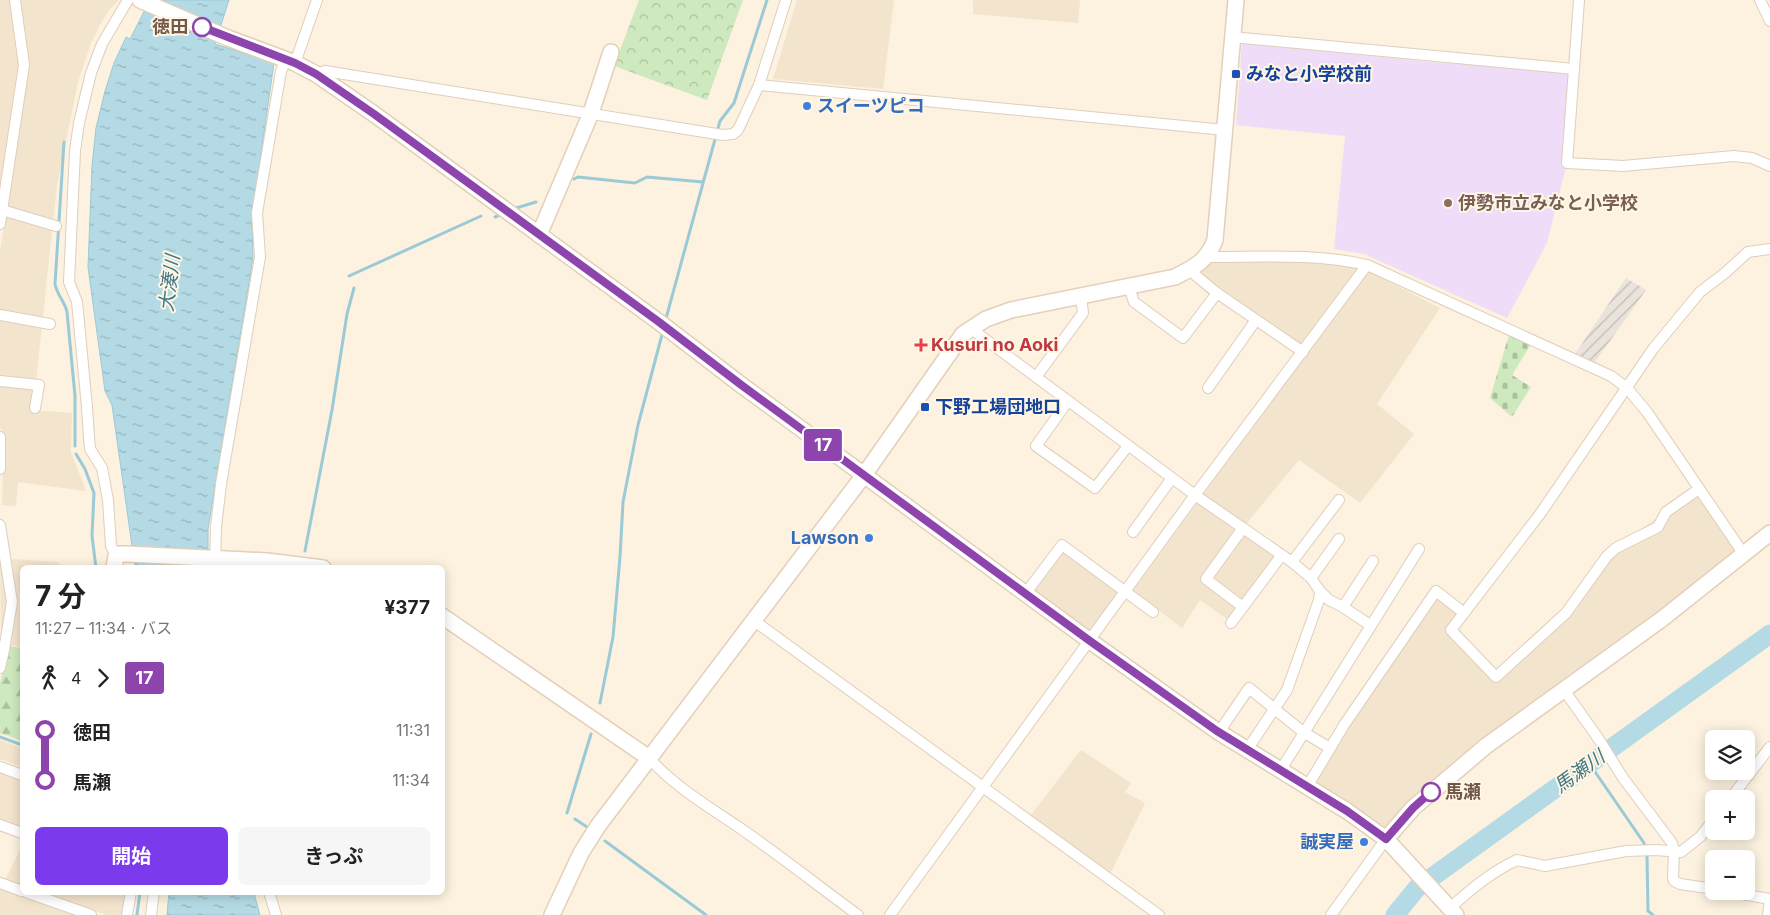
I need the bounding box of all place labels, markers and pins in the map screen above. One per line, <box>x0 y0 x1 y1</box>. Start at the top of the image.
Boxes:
place label: 徳田 <box>152 16 188 37</box>
marker: 徳田 <box>192 17 212 37</box>
place label: みなと小学校前 <box>1246 63 1372 84</box>
marker: みなと小学校前 <box>1230 68 1242 80</box>
place label: スイーツピコ <box>817 95 925 116</box>
marker: スイーツピコ <box>801 100 813 112</box>
place label: 伊勢市立みなと小学校 <box>1458 192 1638 213</box>
marker: 伊勢市立みなと小学校 <box>1442 197 1454 209</box>
place label: Kusuri no Aoki <box>931 334 1058 355</box>
marker: Kusuri no Aoki <box>915 339 927 351</box>
place label: 下野工場団地口 <box>935 396 1061 417</box>
marker: 下野工場団地口 <box>919 401 931 413</box>
place label: Lawson <box>791 527 859 548</box>
marker: Lawson <box>863 532 875 544</box>
place label: 馬瀬 <box>1445 781 1481 802</box>
marker: 馬瀬 <box>1421 782 1441 802</box>
place label: 誠実屋 <box>1300 831 1354 852</box>
marker: 誠実屋 <box>1358 836 1370 848</box>

